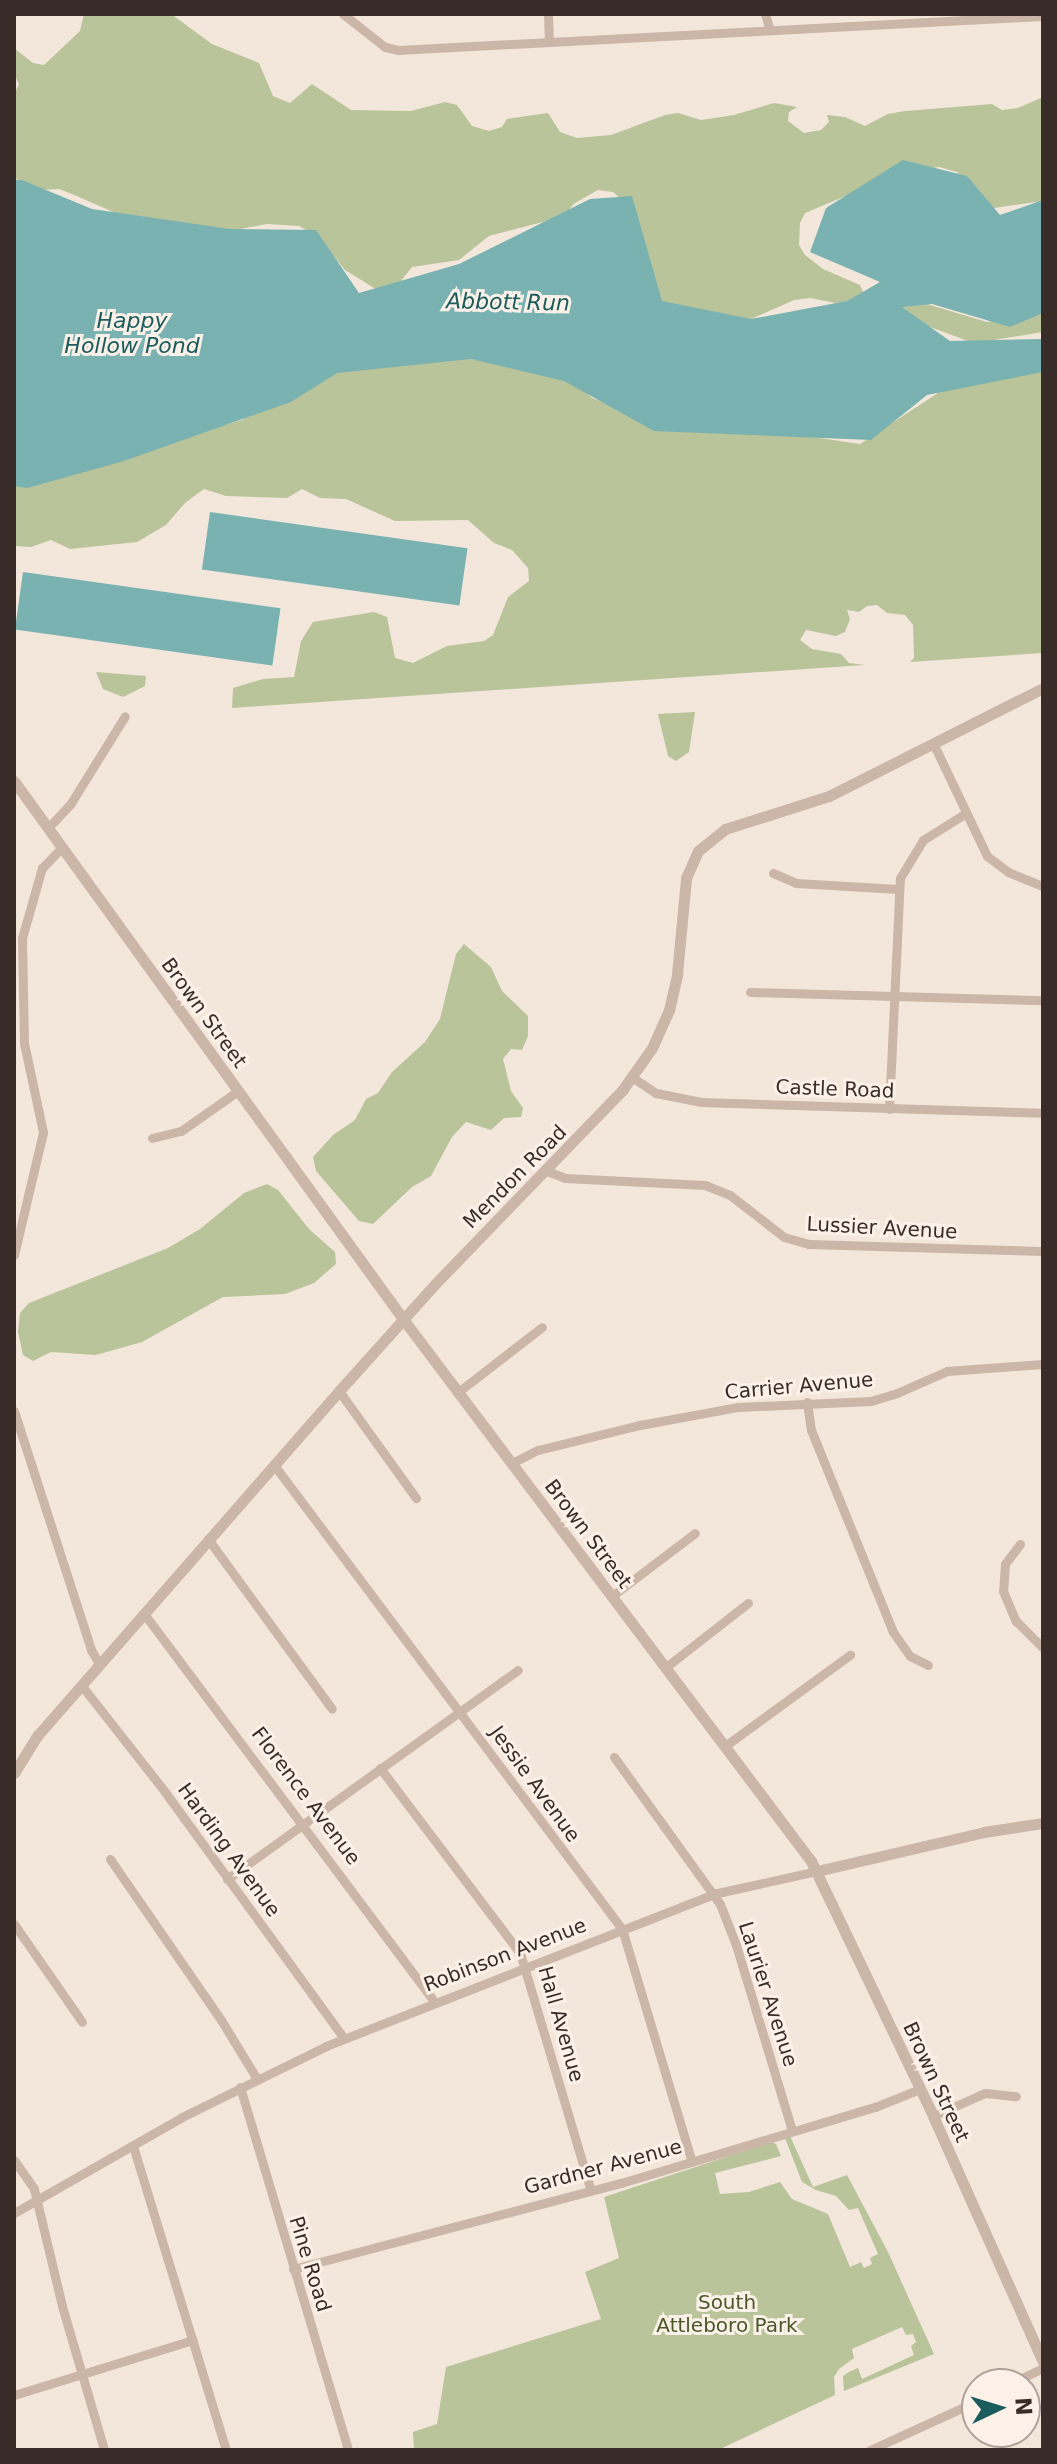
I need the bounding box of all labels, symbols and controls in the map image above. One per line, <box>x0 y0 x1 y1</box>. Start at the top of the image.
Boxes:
water label: Abbott Run <box>446 288 570 316</box>
water label: Happy Hollow Pond <box>64 307 200 358</box>
street label: Brown Street <box>156 953 252 1073</box>
street label: Castle Road <box>775 1075 895 1103</box>
street label: Mendon Road <box>458 1120 572 1234</box>
street label: Lussier Avenue <box>806 1212 958 1244</box>
street label: Carrier Avenue <box>724 1368 874 1404</box>
street label: Brown Street <box>539 1475 637 1593</box>
street label: Jessie Avenue <box>485 1721 585 1847</box>
street label: Florence Avenue <box>246 1722 366 1870</box>
street label: Harding Avenue <box>172 1778 286 1922</box>
street label: Robinson Avenue <box>420 1913 590 1997</box>
street label: Laurier Avenue <box>733 1918 803 2070</box>
street label: Hall Avenue <box>533 1963 589 2085</box>
street label: Brown Street <box>898 2018 974 2146</box>
street label: Gardner Avenue <box>522 2134 684 2200</box>
street label: Pine Road <box>284 2213 336 2315</box>
park label: South Attleboro Park <box>656 2290 798 2337</box>
north arrow <box>961 2368 1041 2448</box>
text: N <box>1010 2396 1037 2416</box>

